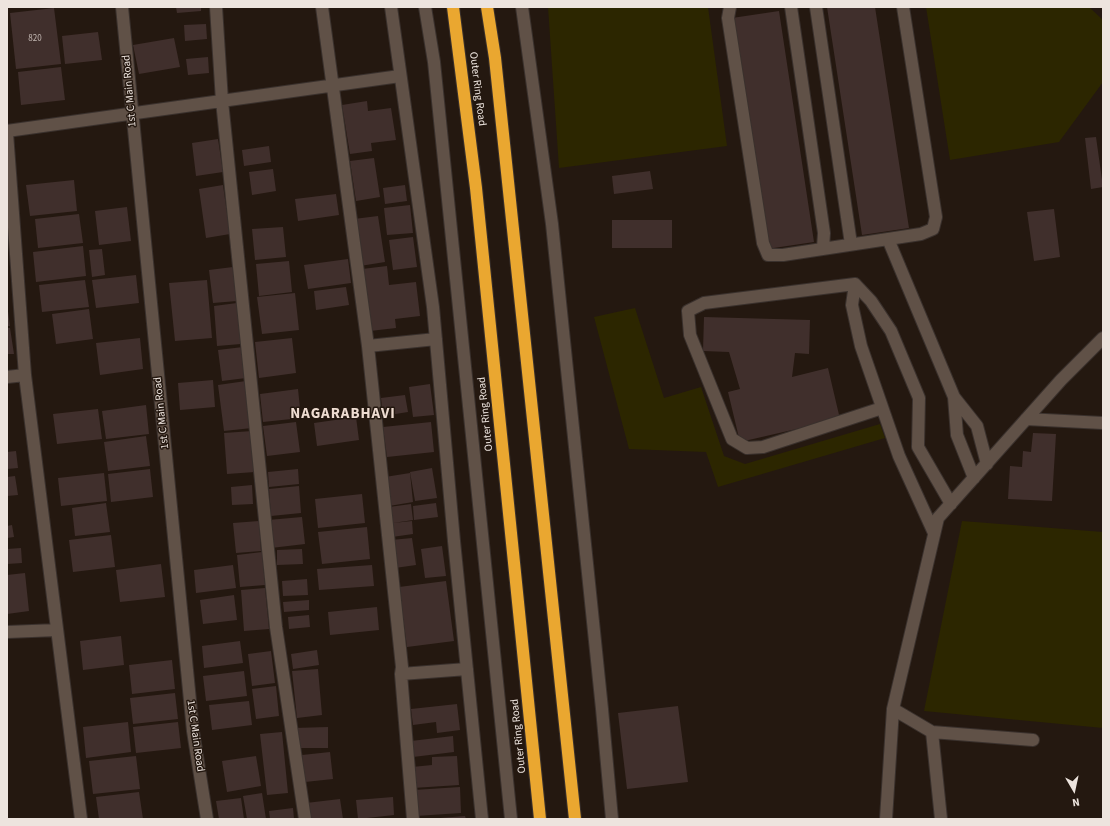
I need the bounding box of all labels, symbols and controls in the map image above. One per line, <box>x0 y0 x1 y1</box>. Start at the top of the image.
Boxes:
house number: 820 <box>28 34 42 44</box>
street label: Outer Ring Road <box>466 51 488 127</box>
street label: 1st C Main Road <box>120 54 140 128</box>
street label: 1st C Main Road <box>152 376 172 450</box>
street label: Outer Ring Road <box>476 376 496 452</box>
district label: NAGARABHAVI <box>290 406 396 424</box>
street label: Outer Ring Road <box>509 698 529 774</box>
street label: 1st C Main Road <box>183 699 207 773</box>
north arrow <box>1054 770 1094 810</box>
text: N <box>1071 794 1081 810</box>

